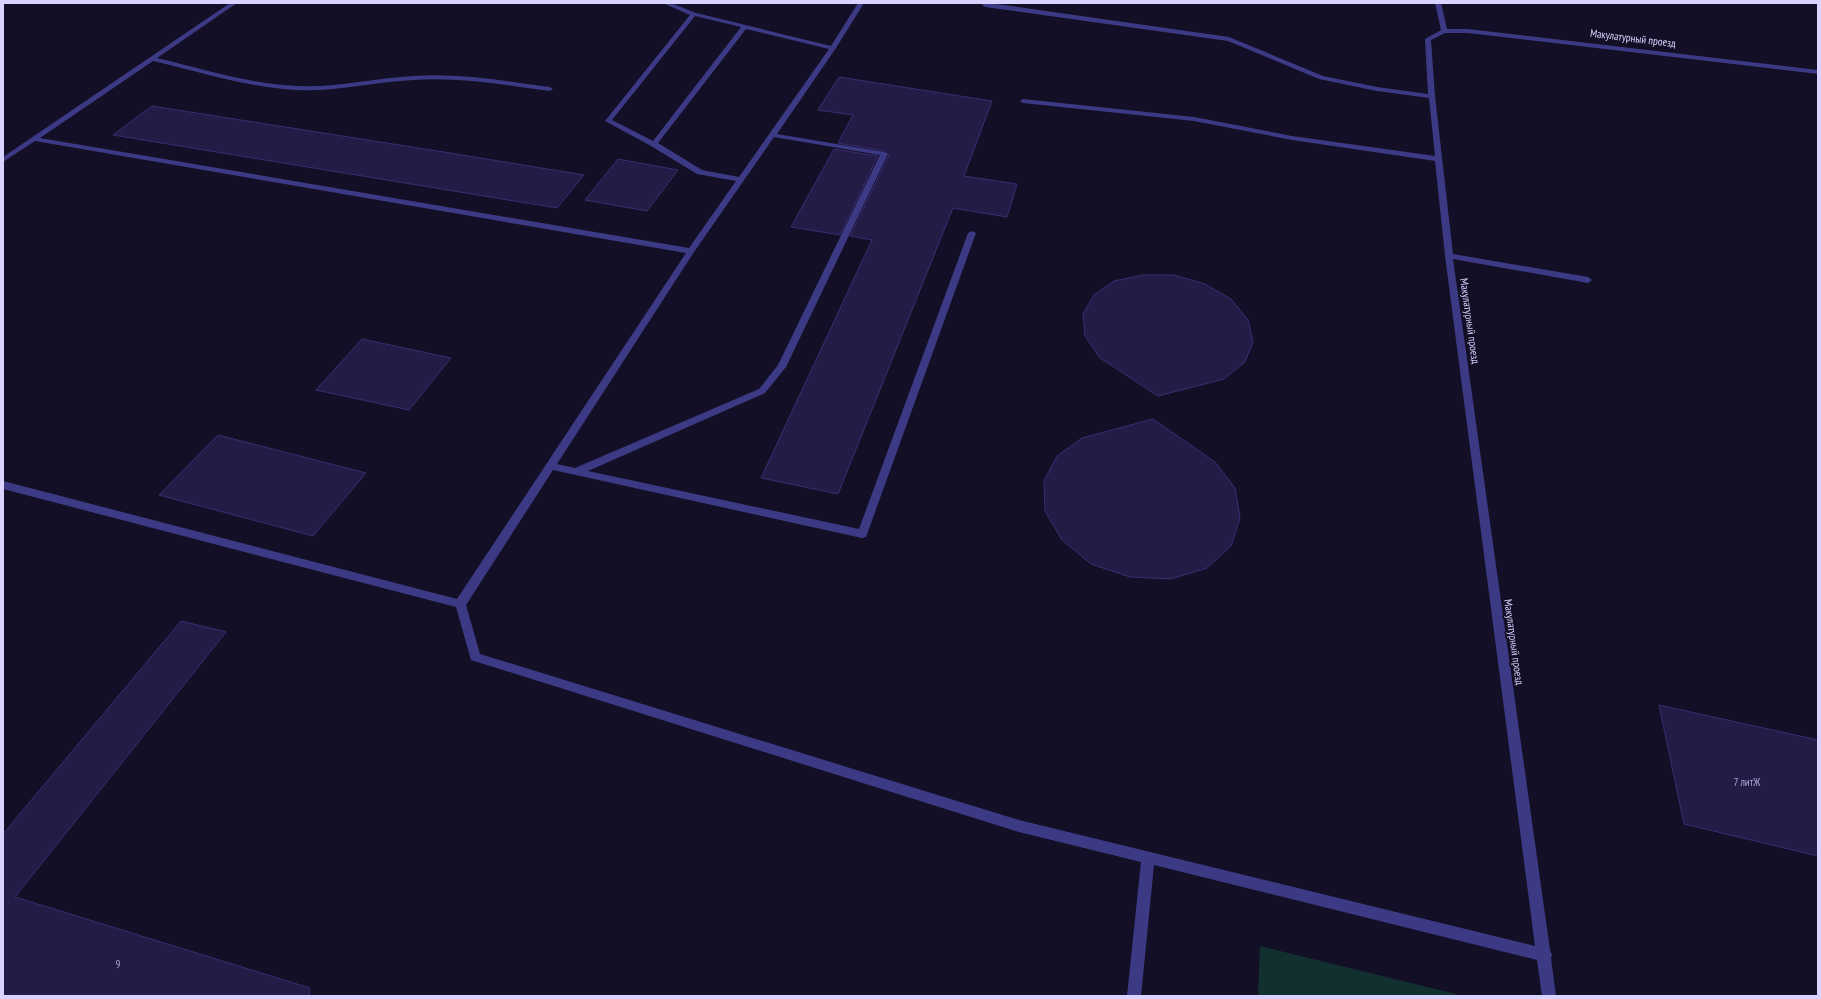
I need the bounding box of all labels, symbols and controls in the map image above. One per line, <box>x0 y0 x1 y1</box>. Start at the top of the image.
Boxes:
street label: Макулатурный проезд <box>1589 26 1677 50</box>
street label: Макулатурный проезд <box>1457 277 1483 365</box>
street label: Макулатурный проезд <box>1501 598 1527 686</box>
house number: 7 литЖ <box>1734 775 1761 789</box>
house number: 9 <box>116 957 121 971</box>

